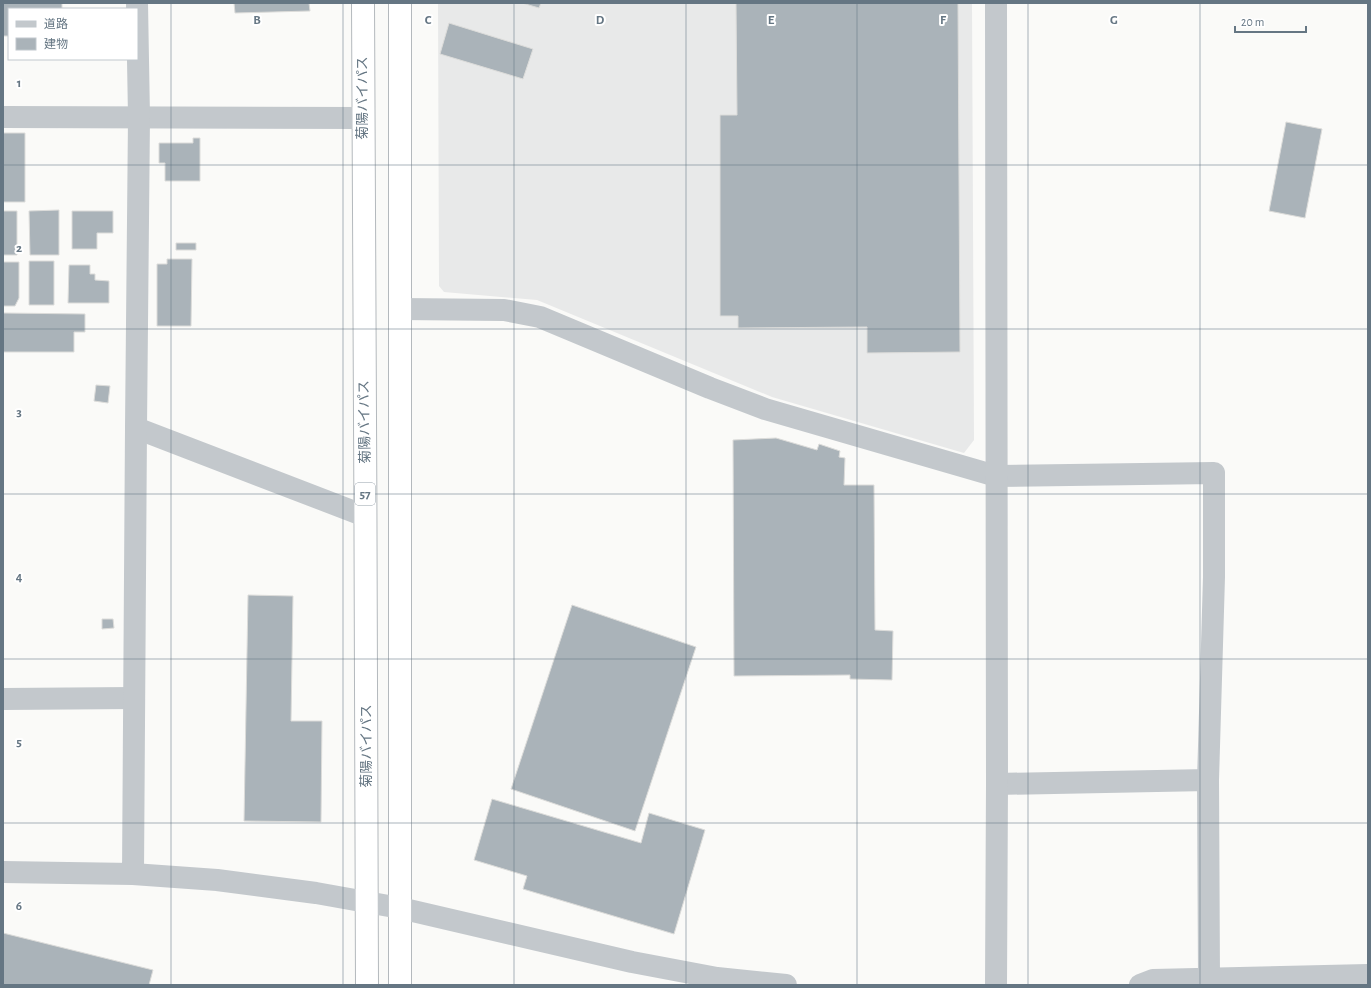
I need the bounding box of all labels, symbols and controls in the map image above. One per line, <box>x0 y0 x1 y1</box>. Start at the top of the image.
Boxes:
legend <box>8 8 138 60</box>
scale bar <box>1235 8 1306 34</box>
text: B <box>253 14 261 27</box>
text: C <box>425 14 432 27</box>
text: D <box>596 14 605 27</box>
text: E <box>768 14 775 27</box>
text: F <box>940 14 947 27</box>
text: G <box>1110 14 1118 27</box>
text: 20 m <box>1241 16 1264 28</box>
text: 道路 <box>44 17 68 30</box>
text: 建物 <box>44 37 68 50</box>
street label: 菊陽バイパス <box>355 56 370 140</box>
text: 1 <box>17 77 21 90</box>
text: 2 <box>16 242 22 255</box>
street label: 菊陽バイパス <box>356 380 373 464</box>
text: 3 <box>16 406 22 419</box>
road number: 57 <box>355 483 375 505</box>
text: 4 <box>16 571 23 584</box>
street label: 菊陽バイパス <box>359 704 374 788</box>
text: 5 <box>16 736 22 749</box>
text: 6 <box>16 900 22 913</box>

